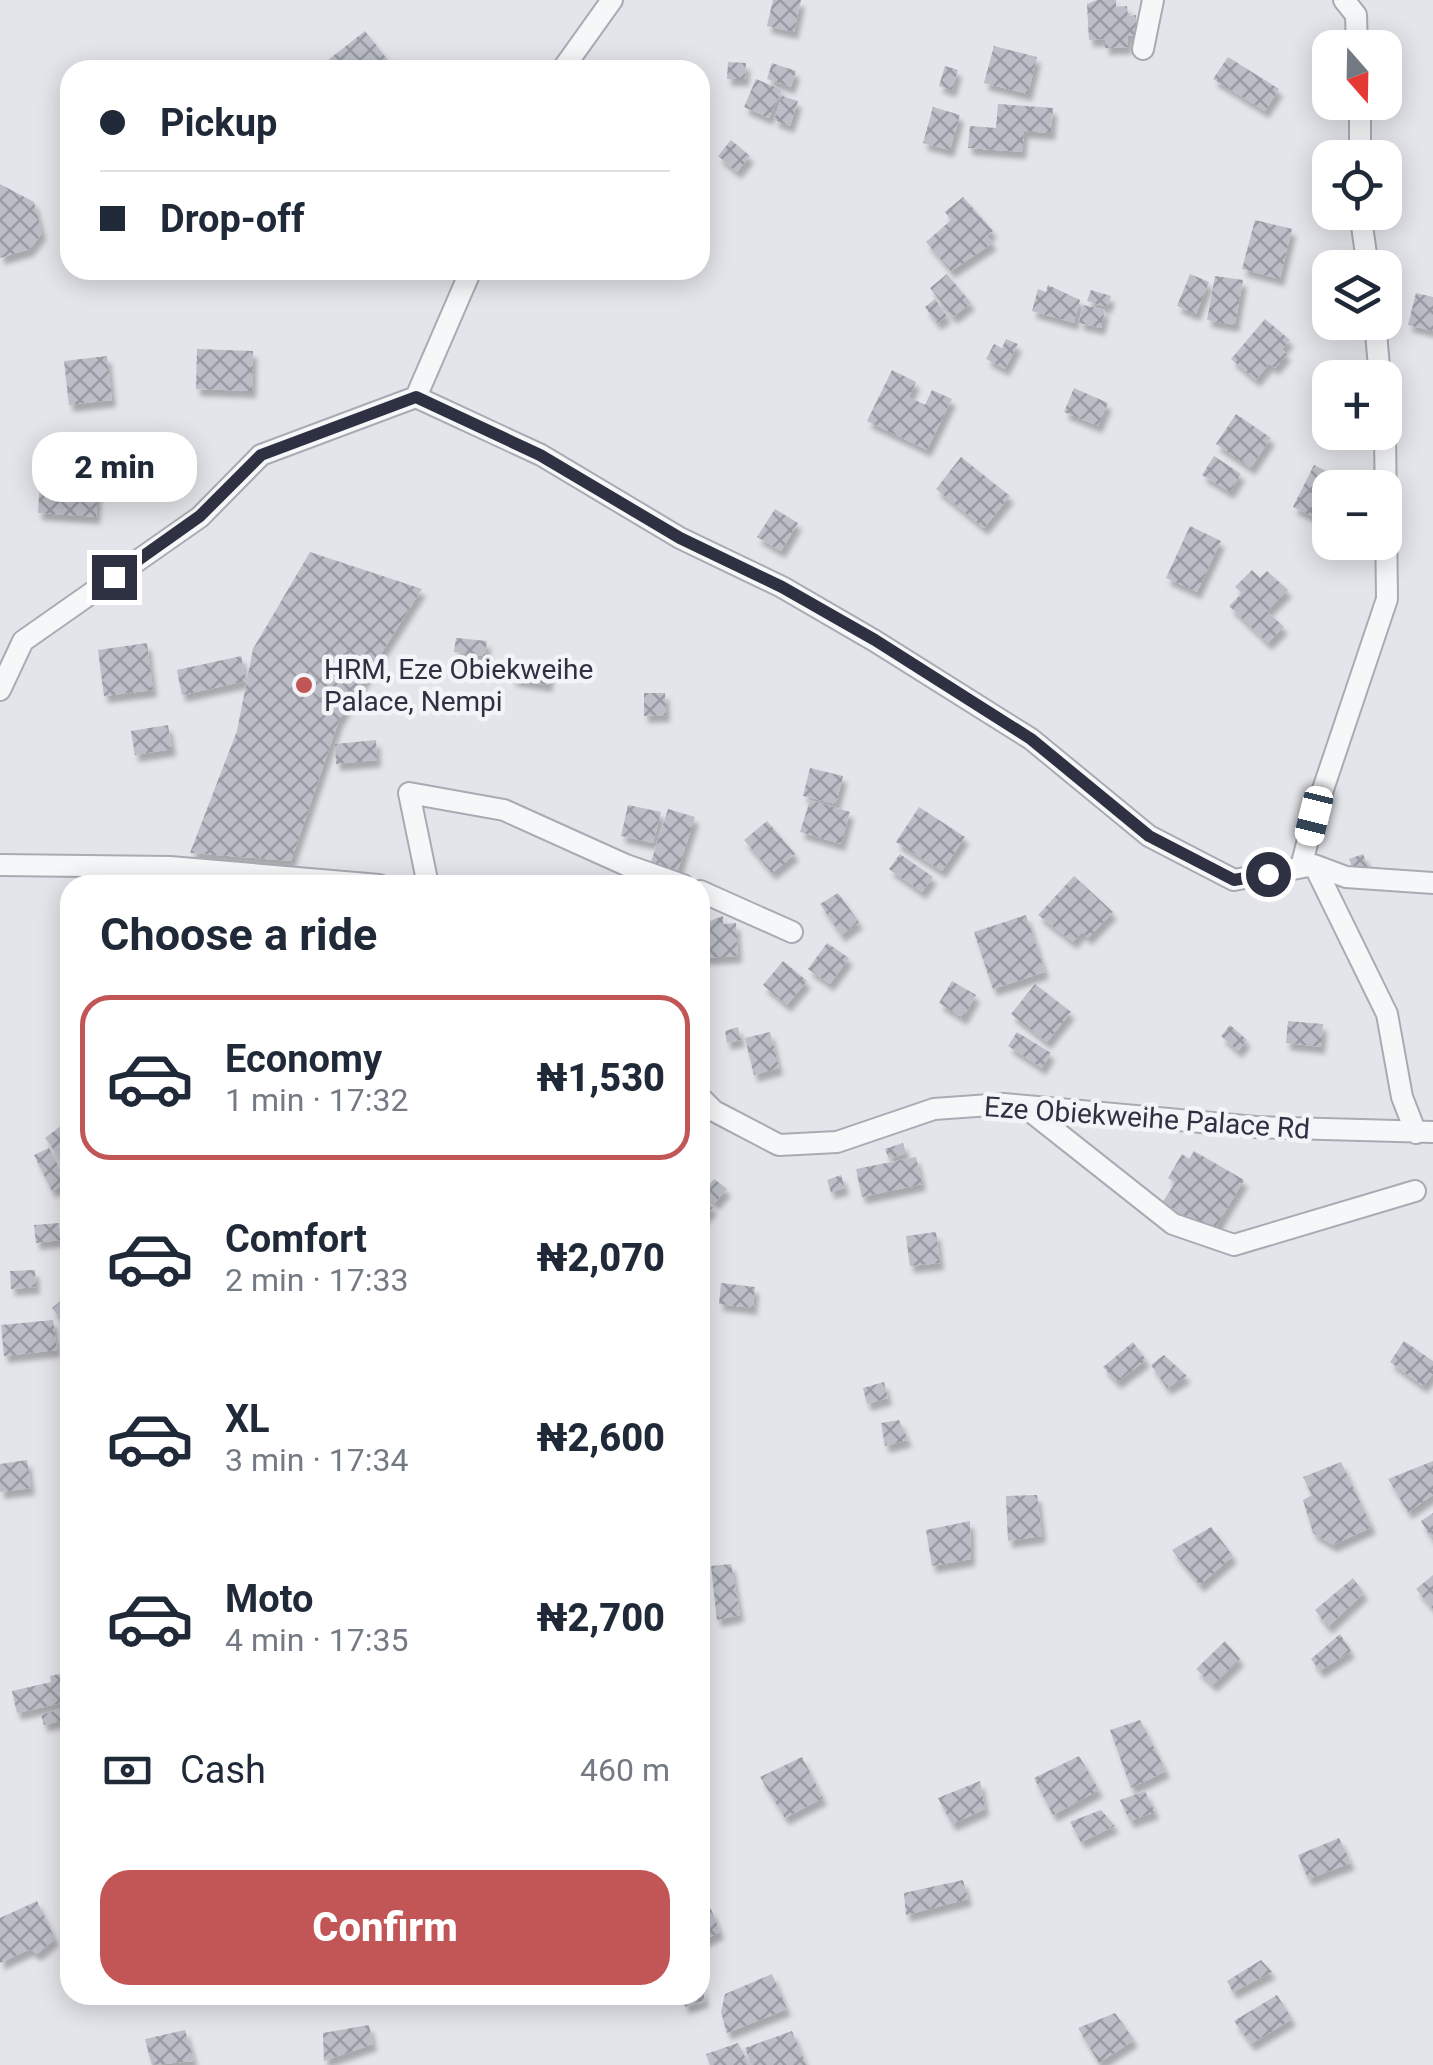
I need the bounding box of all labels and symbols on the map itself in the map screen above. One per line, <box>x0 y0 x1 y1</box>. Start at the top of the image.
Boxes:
north arrow <box>1312 30 1402 120</box>
callout: 2 min <box>32 432 196 502</box>
route end <box>92 555 137 600</box>
place label: HRM, Eze Obiekweihe Palace, Nempi <box>324 653 593 718</box>
marker: HRM, Eze Obiekweihe Palace, Nempi <box>293 674 315 696</box>
car <box>1292 783 1336 849</box>
route start <box>1246 852 1291 897</box>
street label: Eze Obiekweihe Palace Rd <box>983 1090 1311 1146</box>

